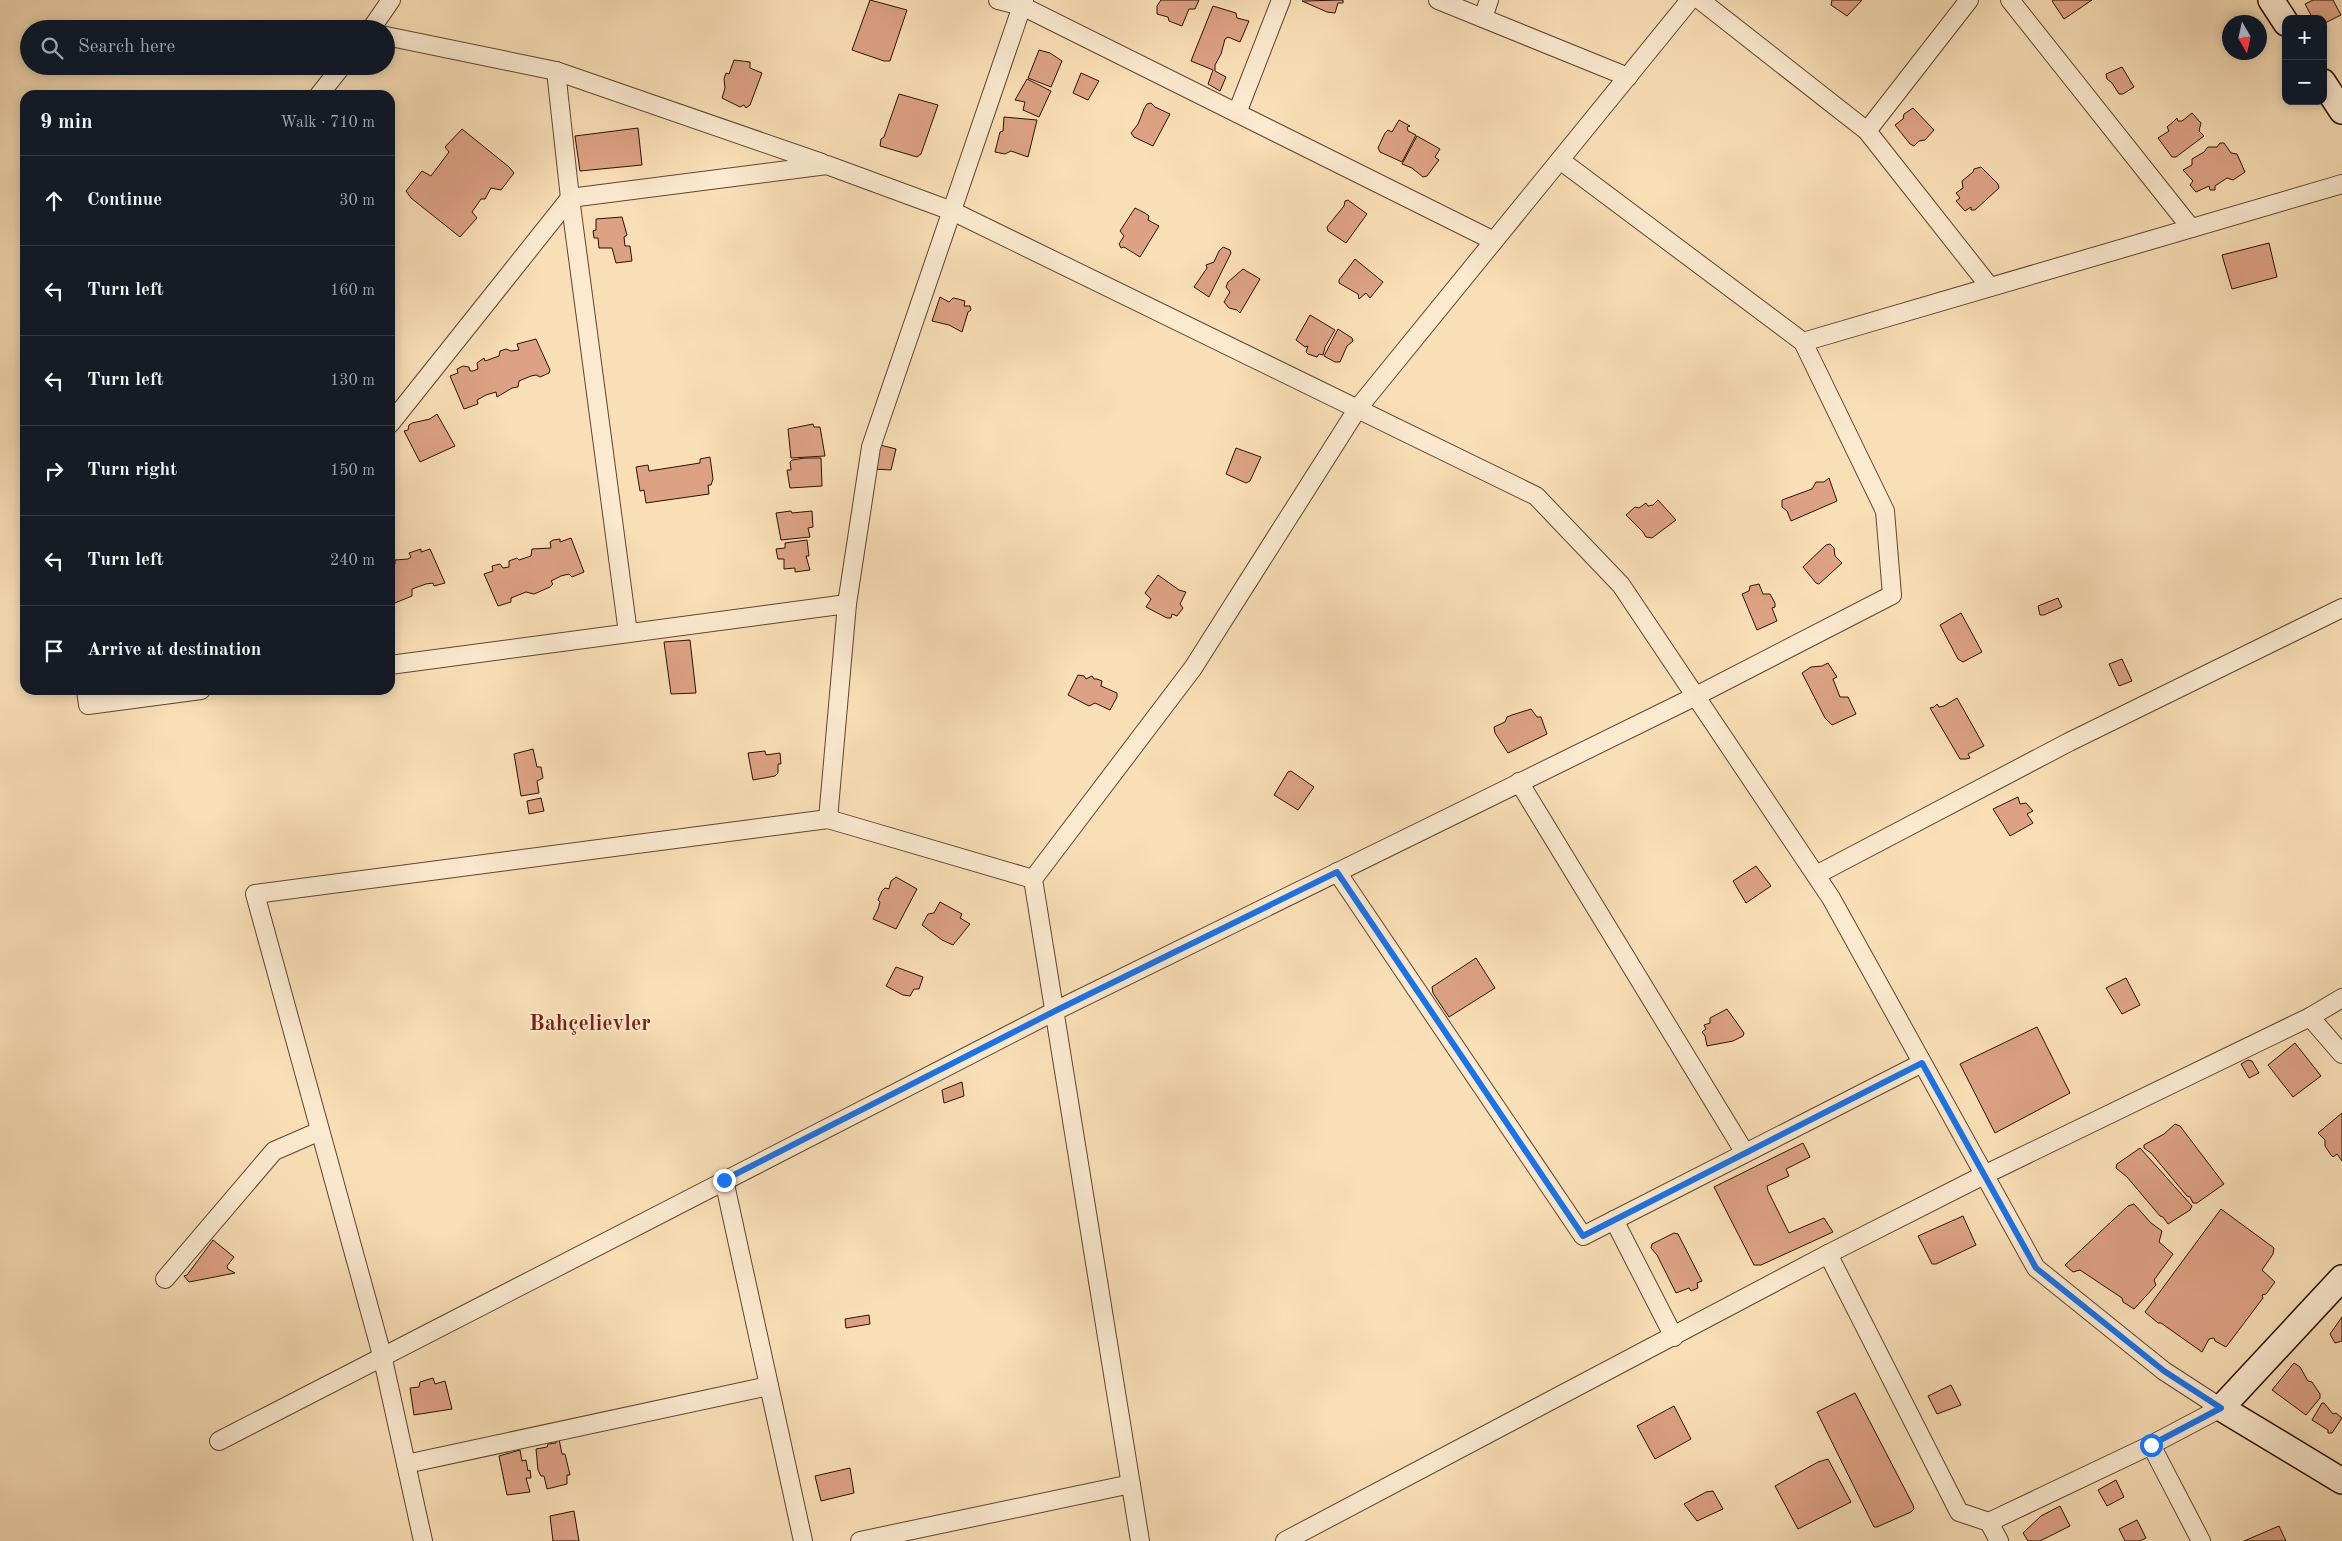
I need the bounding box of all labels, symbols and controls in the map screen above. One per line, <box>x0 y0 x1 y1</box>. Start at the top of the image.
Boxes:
north arrow <box>2222 15 2267 60</box>
map controls <box>2282 15 2327 105</box>
button: + <box>2282 15 2327 60</box>
search box <box>20 20 395 75</box>
icon: search <box>38 34 66 62</box>
text: Search here <box>78 38 175 57</box>
button: − <box>2282 60 2327 105</box>
text: 9 min <box>40 112 93 133</box>
text: Walk · 710 m <box>280 115 375 131</box>
icon: ahead <box>40 187 68 215</box>
text: Continue <box>87 191 162 210</box>
text: 30 m <box>339 193 375 209</box>
icon: left <box>40 277 68 305</box>
text: Turn left <box>87 281 164 300</box>
text: 160 m <box>330 283 375 299</box>
icon: left <box>40 367 68 395</box>
text: Turn left <box>87 371 164 390</box>
text: 130 m <box>330 373 375 389</box>
icon: right <box>40 457 68 485</box>
text: Turn right <box>87 461 177 480</box>
text: 150 m <box>330 463 375 479</box>
icon: left <box>40 547 68 575</box>
text: Turn left <box>87 551 164 570</box>
text: 240 m <box>330 553 375 569</box>
icon: arrive <box>40 637 68 665</box>
text: Arrive at destination <box>87 641 261 660</box>
district label: Bahçelievler <box>529 1013 651 1035</box>
route end <box>713 1169 736 1192</box>
route start <box>2140 1434 2163 1457</box>

